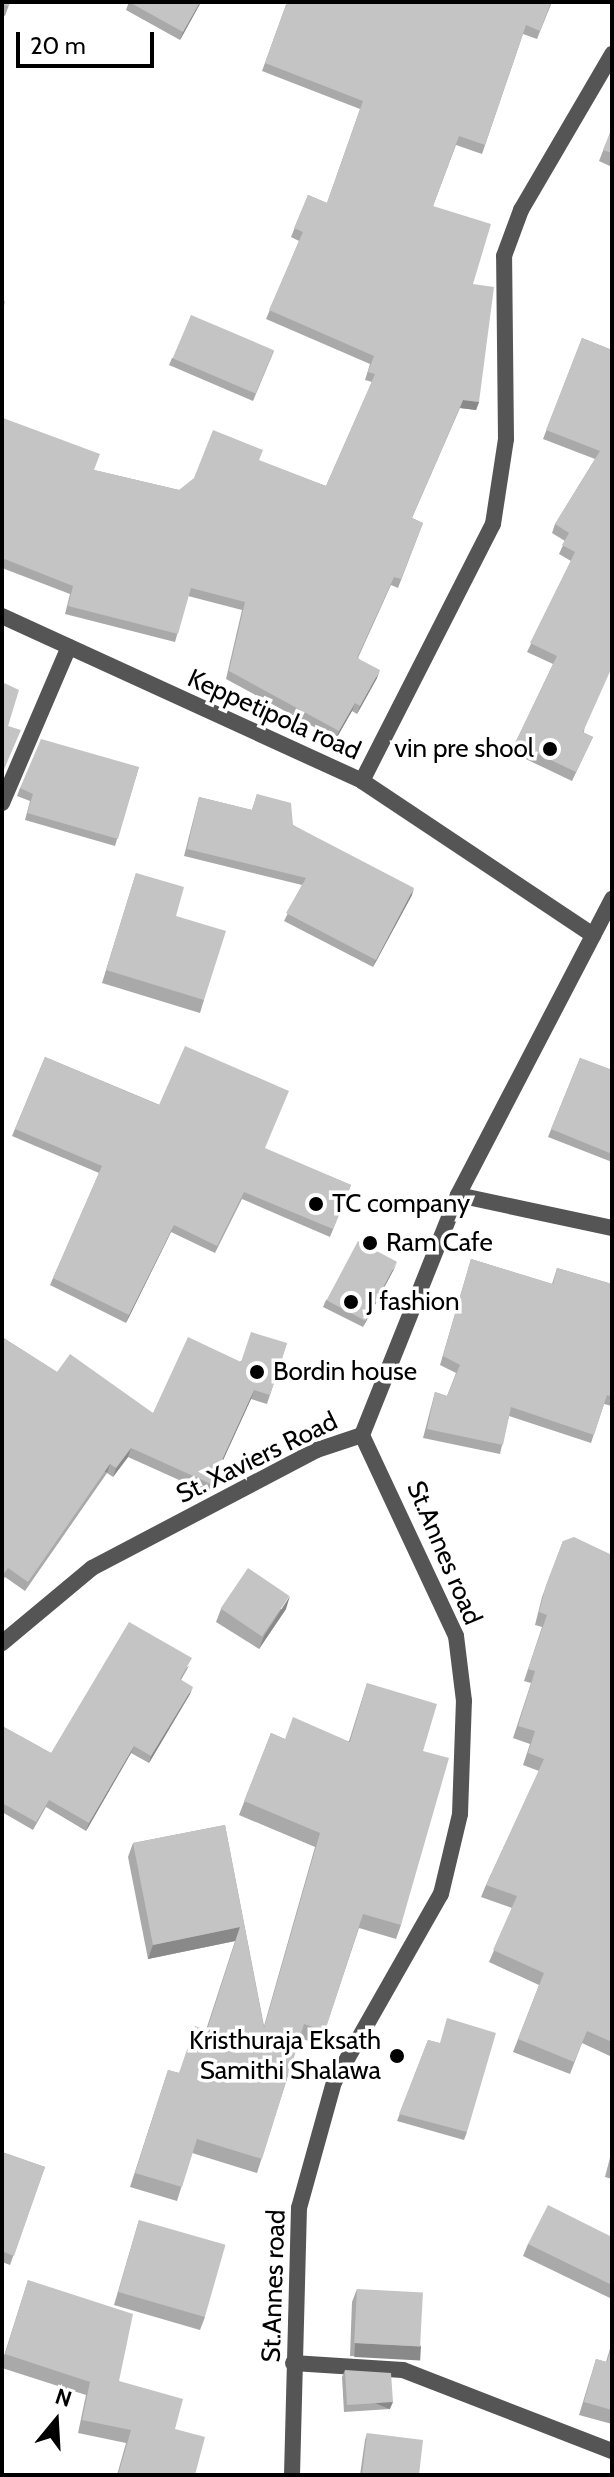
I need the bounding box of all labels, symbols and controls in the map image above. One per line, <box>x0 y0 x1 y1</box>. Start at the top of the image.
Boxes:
scale bar <box>20 16 158 66</box>
text: 20 m <box>30 31 86 60</box>
street label: Keppetipola road <box>183 663 365 767</box>
place label: vin pre shool <box>394 733 534 765</box>
marker: vin pre shool <box>541 740 559 758</box>
place label: TC company <box>332 1188 470 1220</box>
marker: TC company <box>307 1195 325 1213</box>
place label: Ram Cafe <box>386 1227 493 1259</box>
marker: Ram Cafe <box>361 1234 379 1252</box>
place label: J fashion <box>367 1286 460 1318</box>
marker: J fashion <box>342 1293 360 1311</box>
place label: Bordin house <box>273 1356 417 1388</box>
marker: Bordin house <box>248 1363 266 1381</box>
street label: St. Xaviers Road <box>171 1406 343 1510</box>
street label: St.Annes road <box>400 1476 488 1630</box>
place label: Kristhuraja Eksath Samithi Shalawa <box>189 2025 381 2086</box>
marker: Kristhuraja Eksath Samithi Shalawa <box>388 2047 406 2065</box>
street label: St.Annes road <box>256 2209 292 2363</box>
north arrow <box>16 2381 96 2461</box>
text: N <box>52 2382 75 2413</box>

